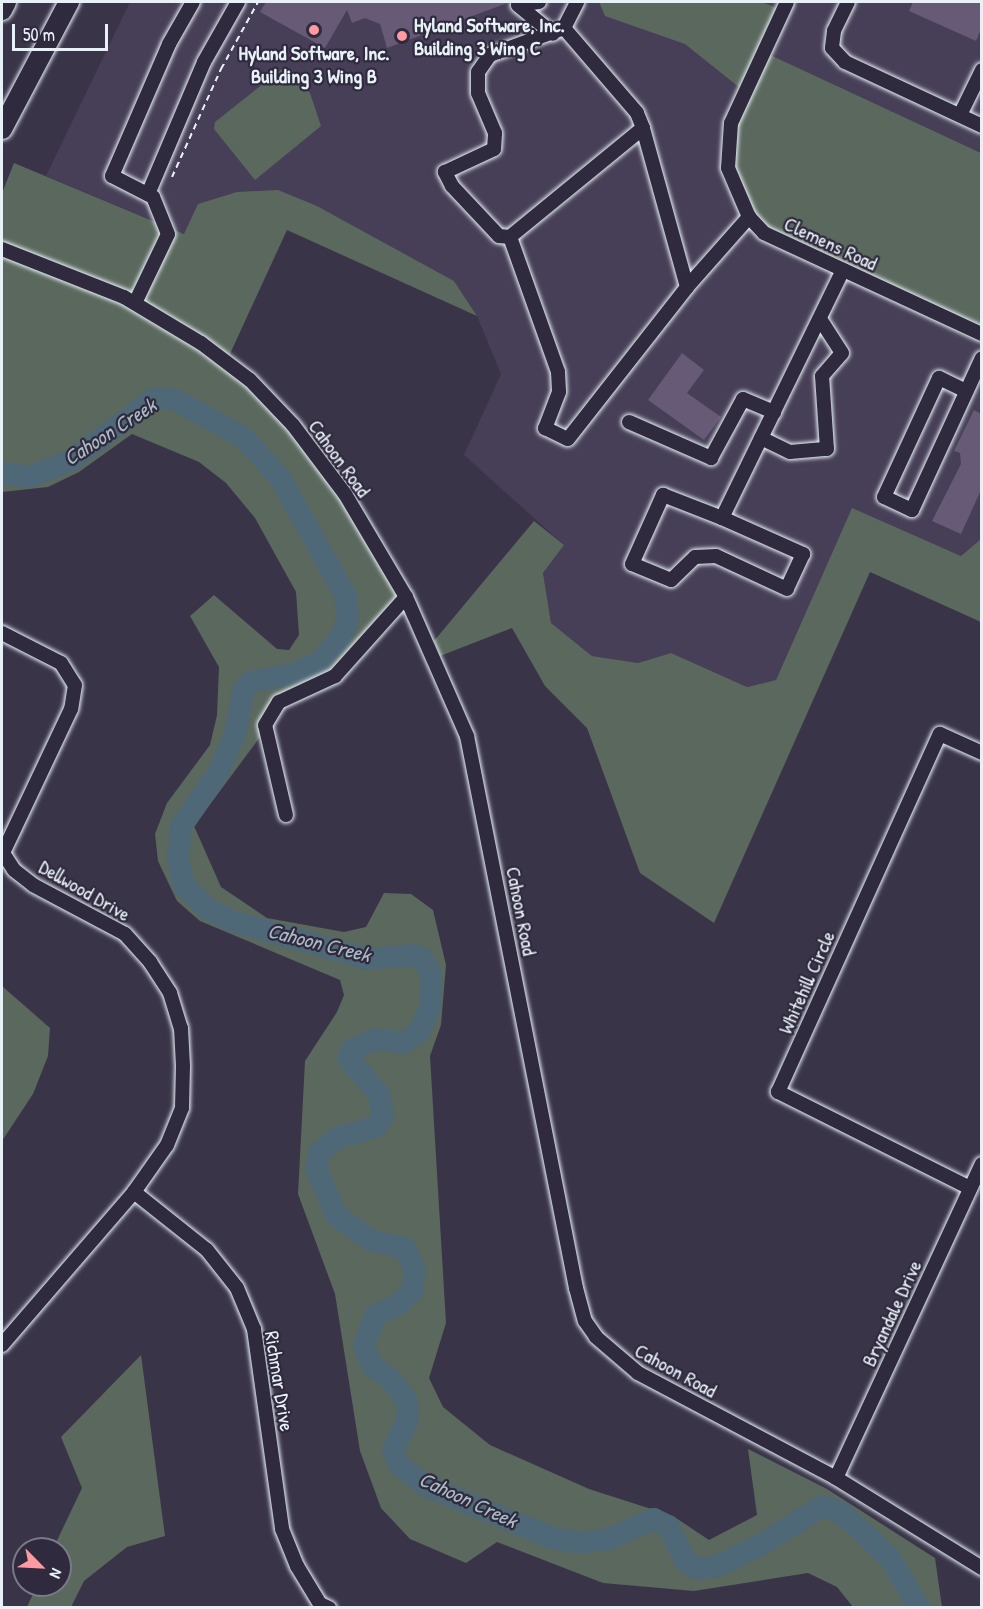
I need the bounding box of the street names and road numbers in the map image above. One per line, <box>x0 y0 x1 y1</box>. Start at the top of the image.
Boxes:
street label: Clemens Road <box>781 211 881 275</box>
street label: Cahoon Road <box>304 415 376 501</box>
street label: Dellwood Drive <box>35 854 135 926</box>
street label: Cahoon Road <box>502 865 542 957</box>
street label: Whitehill Circle <box>773 927 839 1037</box>
street label: Bryandale Drive <box>856 1256 926 1370</box>
street label: Richmar Drive <box>260 1329 300 1433</box>
street label: Cahoon Road <box>631 1338 721 1402</box>

